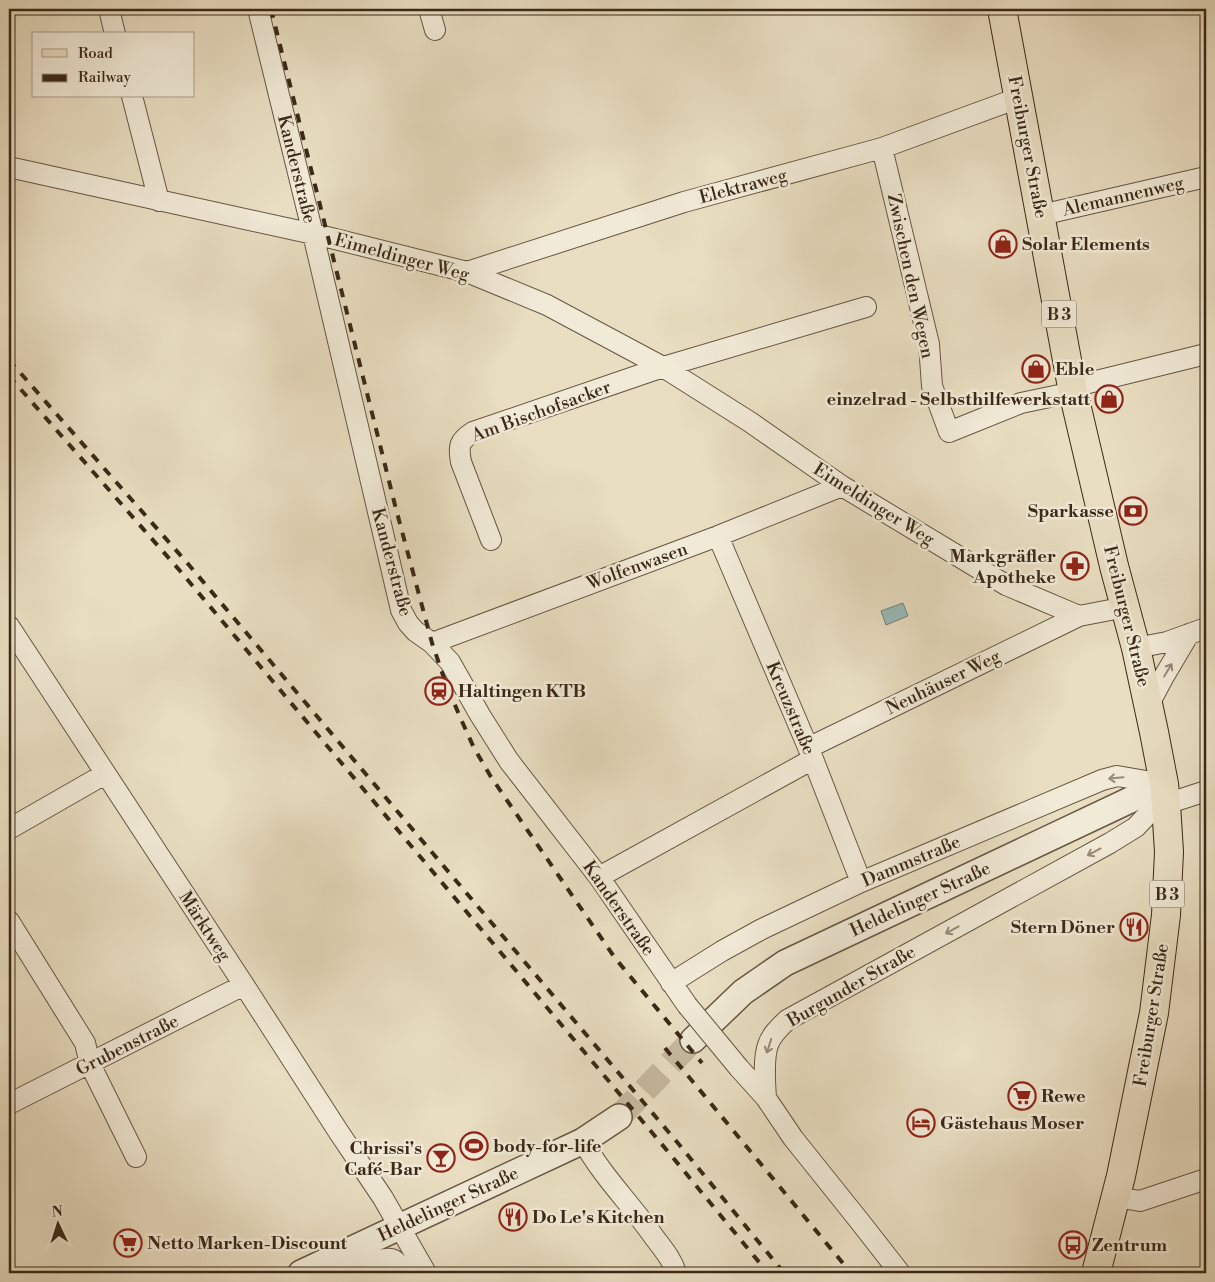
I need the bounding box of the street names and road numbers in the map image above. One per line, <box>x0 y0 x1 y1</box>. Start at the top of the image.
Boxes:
street label: Freiburger Straße <box>1002 74 1053 220</box>
street label: Kanderstraße <box>272 112 321 226</box>
street label: Elektraweg <box>697 164 790 209</box>
street label: Alemannenweg <box>1059 171 1187 222</box>
street label: Zwischen den Wegen <box>882 192 939 361</box>
street label: Eimeldinger Weg <box>332 228 472 287</box>
road number: B 3 <box>1042 300 1076 328</box>
street label: Am Bischofsacker <box>467 376 614 448</box>
street label: Eimeldinger Weg <box>809 458 939 551</box>
street label: Kanderstraße <box>366 505 417 619</box>
street label: Wolfenwasen <box>583 537 691 596</box>
street label: Freiburger Straße <box>1098 543 1155 689</box>
street label: Neuhäuser Weg <box>882 644 1005 720</box>
street label: Kreuzstraße <box>761 658 820 758</box>
street label: Dammstraße <box>858 830 964 893</box>
street label: Kanderstraße <box>577 856 660 960</box>
street label: Heldelinger Straße <box>846 857 994 942</box>
road number: B 3 <box>1150 881 1184 908</box>
street label: Märktweg <box>173 887 236 966</box>
street label: Burgunder Straße <box>782 940 920 1033</box>
street label: Freiburger Straße <box>1129 942 1174 1088</box>
street label: Grubenstraße <box>72 1010 182 1081</box>
street label: Heldelinger Straße <box>374 1162 522 1247</box>

